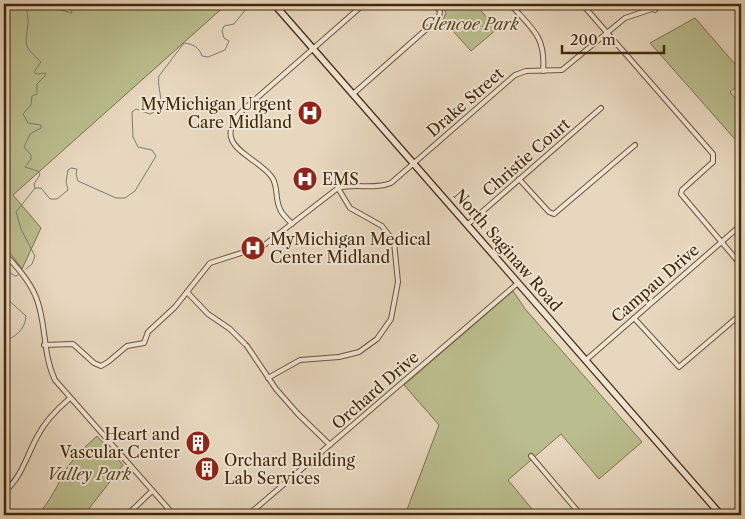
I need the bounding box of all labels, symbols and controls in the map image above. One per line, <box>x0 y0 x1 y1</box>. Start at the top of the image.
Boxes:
park label: Glencoe Park <box>421 14 519 34</box>
scale bar <box>562 22 665 54</box>
text: 200 m <box>570 30 616 49</box>
street label: Drake Street <box>422 63 508 141</box>
place label: MyMichigan Urgent Care Midland <box>141 94 292 132</box>
hospital icon: MyMichigan Urgent Care Midland <box>297 100 323 126</box>
street label: Christie Court <box>478 113 574 200</box>
hospital icon: EMS <box>292 166 318 192</box>
place label: EMS <box>322 169 359 189</box>
street label: North Saginaw Road <box>450 185 567 315</box>
place label: MyMichigan Medical Center Midland <box>270 229 431 267</box>
hospital icon: MyMichigan Medical Center Midland <box>240 235 266 261</box>
street label: Campau Drive <box>607 239 703 327</box>
street label: Orchard Drive <box>327 347 423 433</box>
place label: Heart and Vascular Center <box>59 424 180 462</box>
building icon: Heart and Vascular Center <box>185 430 211 456</box>
place label: Orchard Building Lab Services <box>224 450 356 488</box>
building icon: Orchard Building Lab Services <box>194 456 220 482</box>
park label: Valley Park <box>47 464 132 484</box>

